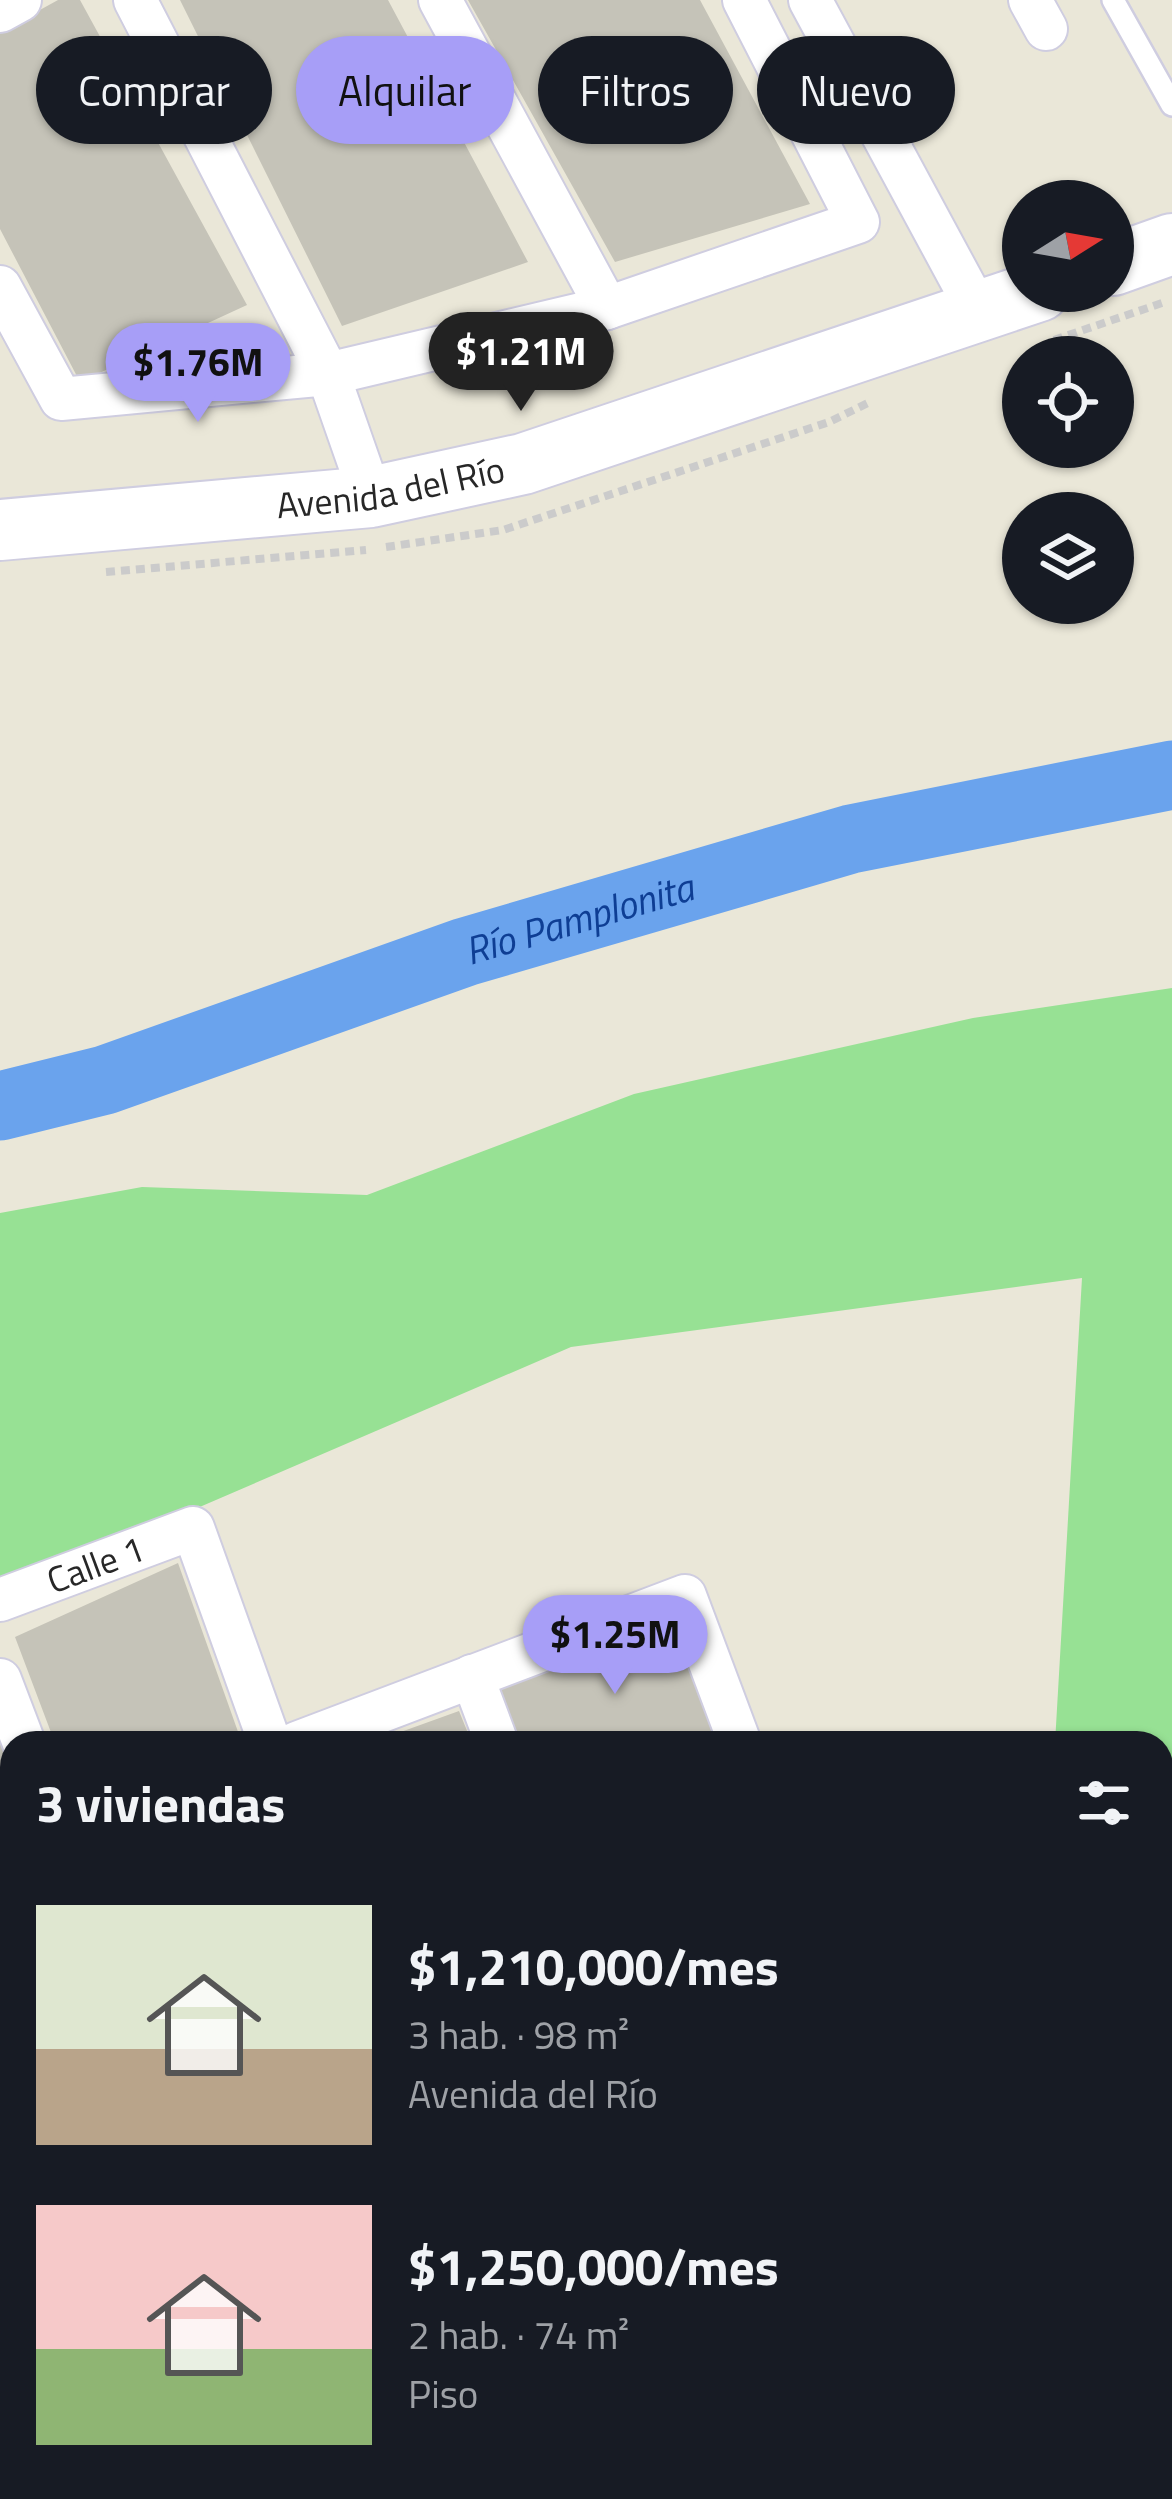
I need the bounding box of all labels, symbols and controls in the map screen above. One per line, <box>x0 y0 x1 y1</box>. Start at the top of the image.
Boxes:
chip: Comprar <box>36 36 272 144</box>
chip: Alquilar <box>296 36 514 144</box>
chip: Filtros <box>538 36 733 144</box>
chip: Nuevo <box>757 36 955 144</box>
north arrow <box>1002 180 1134 312</box>
map controls <box>1002 180 1134 624</box>
pin: $1.21M <box>423 312 619 414</box>
text: $1.21M <box>456 321 586 380</box>
pin: $1.76M <box>100 323 296 425</box>
text: $1.76M <box>133 332 263 391</box>
button: locate <box>1002 336 1134 468</box>
street label: Avenida del Río <box>274 441 510 532</box>
button: layers <box>1002 492 1134 624</box>
water label: Río Pamplonita <box>458 856 703 980</box>
street label: Calle 1 <box>39 1521 152 1607</box>
pin: $1.25M <box>517 1595 713 1697</box>
text: $1.25M <box>550 1604 680 1663</box>
text: 3 viviendas <box>36 1764 285 1842</box>
icon: filters <box>1071 1770 1137 1836</box>
text: $1,210,000/mes <box>408 1927 779 2005</box>
icon: home <box>132 1953 276 2097</box>
text: 3 hab. · 98 m² <box>408 2005 629 2064</box>
text: Avenida del Río <box>408 2064 658 2123</box>
text: $1,250,000/mes <box>408 2227 779 2305</box>
icon: home <box>132 2253 276 2397</box>
text: 2 hab. · 74 m² <box>408 2305 629 2364</box>
text: Piso <box>408 2364 478 2423</box>

